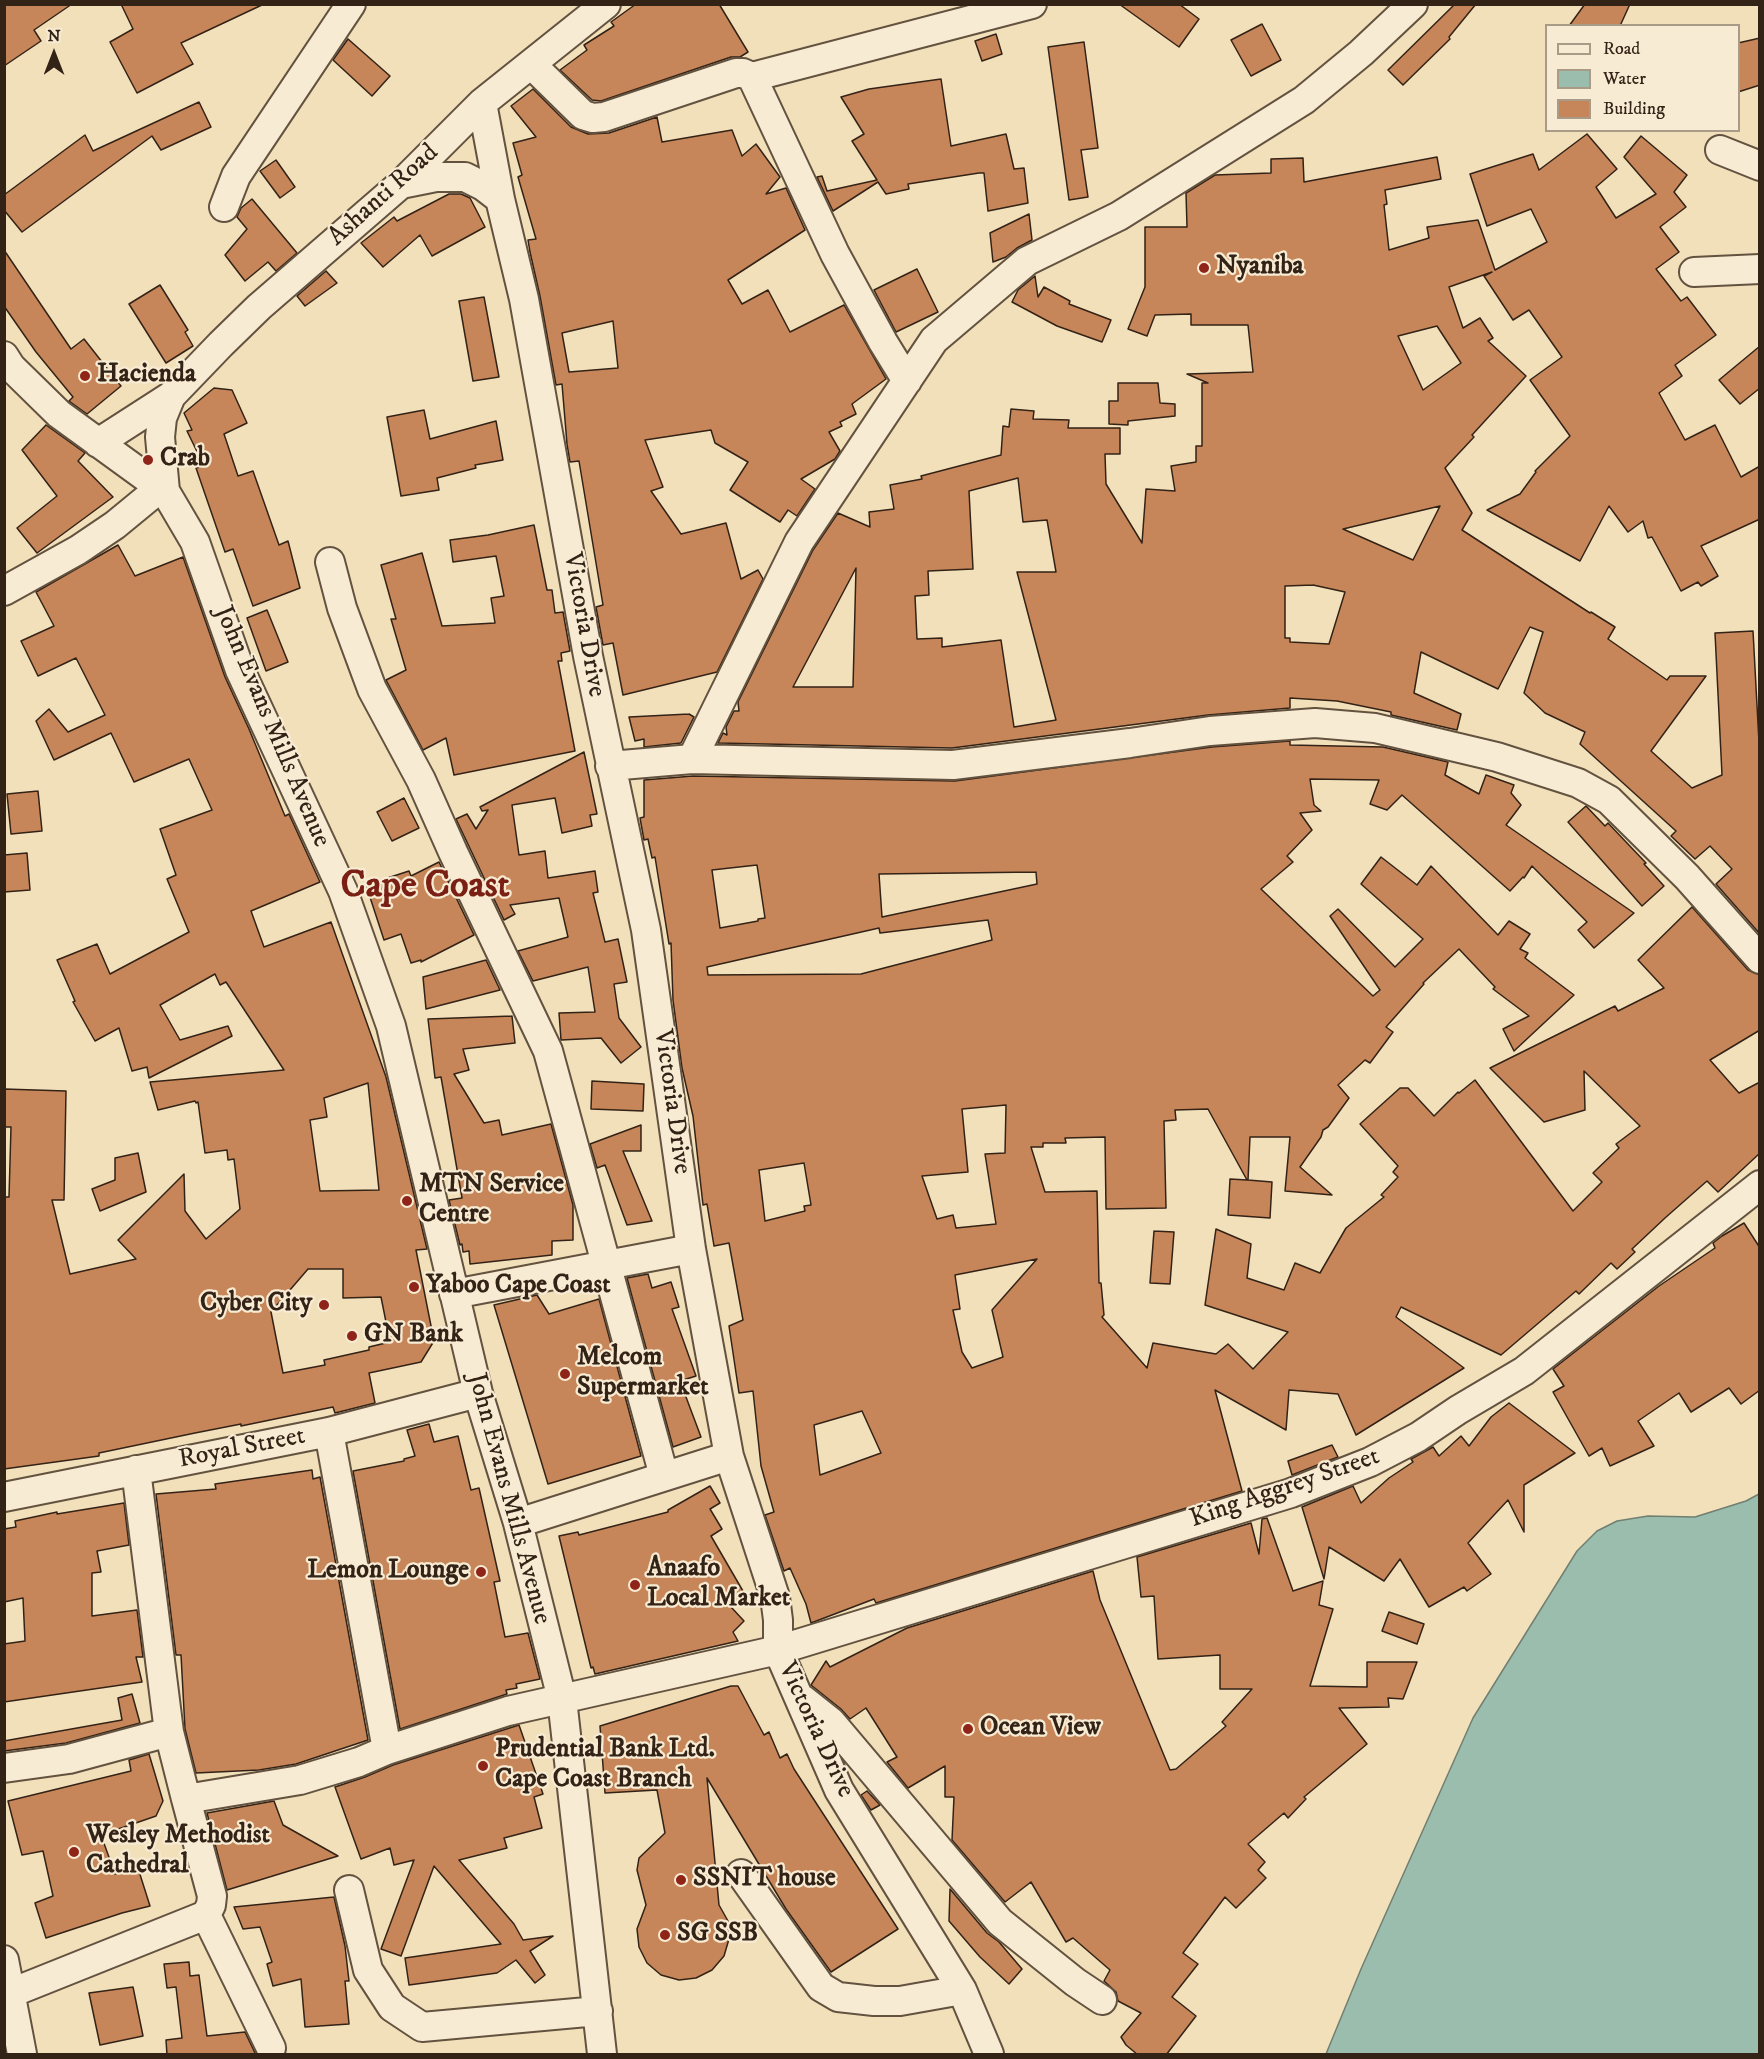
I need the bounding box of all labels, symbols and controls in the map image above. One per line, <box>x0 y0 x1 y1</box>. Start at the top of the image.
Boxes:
north arrow <box>24 24 84 84</box>
legend <box>1545 24 1740 132</box>
text: N <box>47 26 61 46</box>
text: Road <box>1603 38 1640 60</box>
text: Water <box>1603 68 1646 90</box>
text: Building <box>1603 98 1665 120</box>
street label: Ashanti Road <box>322 138 446 254</box>
place label: Nyaniba <box>1216 252 1304 284</box>
marker: Nyaniba <box>1197 261 1211 275</box>
place label: Hacienda <box>97 360 196 392</box>
marker: Hacienda <box>78 369 92 383</box>
place label: Crab <box>160 444 210 476</box>
marker: Crab <box>141 453 155 467</box>
street label: Victoria Drive <box>555 550 611 700</box>
street label: John Evans Mills Avenue <box>206 602 336 852</box>
district label: Cape Coast <box>340 865 510 911</box>
street label: Victoria Drive <box>645 1028 697 1176</box>
place label: MTN Service Centre <box>419 1170 564 1232</box>
marker: MTN Service Centre <box>400 1194 414 1208</box>
place label: Yaboo Cape Coast <box>426 1271 611 1303</box>
marker: Yaboo Cape Coast <box>407 1280 421 1294</box>
place label: Cyber City <box>200 1289 312 1321</box>
marker: Cyber City <box>317 1298 331 1312</box>
place label: GN Bank <box>364 1320 463 1352</box>
marker: GN Bank <box>345 1329 359 1343</box>
place label: Melcom Supermarket <box>577 1343 709 1404</box>
marker: Melcom Supermarket <box>558 1367 572 1381</box>
street label: John Evans Mills Avenue <box>459 1370 557 1628</box>
street label: Royal Street <box>176 1421 308 1477</box>
street label: King Aggrey Street <box>1186 1442 1384 1536</box>
place label: Anaafo Local Market <box>647 1554 790 1616</box>
place label: Lemon Lounge <box>307 1556 469 1588</box>
marker: Lemon Lounge <box>474 1565 488 1579</box>
marker: Anaafo Local Market <box>628 1578 642 1592</box>
street label: Victoria Drive <box>770 1657 860 1803</box>
place label: Ocean View <box>980 1713 1101 1745</box>
marker: Ocean View <box>961 1722 975 1736</box>
place label: Prudential Bank Ltd. Cape Coast Branch <box>495 1735 715 1796</box>
marker: Prudential Bank Ltd. Cape Coast Branch <box>476 1759 490 1773</box>
place label: Wesley Methodist Cathedral <box>86 1821 270 1882</box>
marker: Wesley Methodist Cathedral <box>67 1845 81 1859</box>
place label: SSNIT house <box>693 1864 836 1896</box>
marker: SSNIT house <box>674 1873 688 1887</box>
place label: SG SSB <box>677 1919 758 1951</box>
marker: SG SSB <box>658 1928 672 1942</box>

